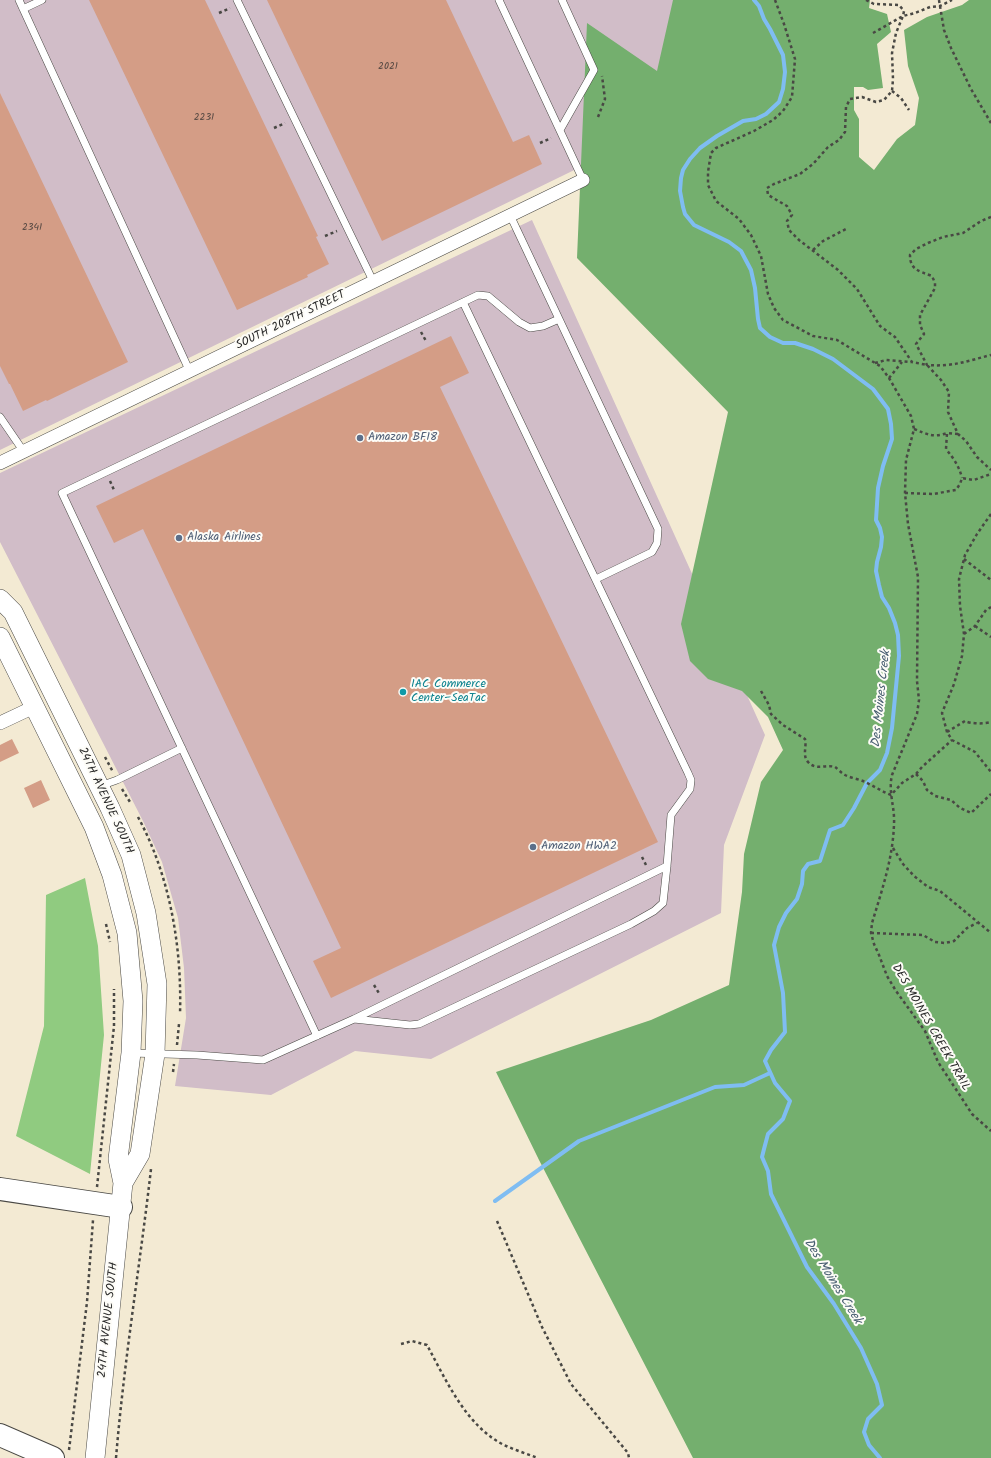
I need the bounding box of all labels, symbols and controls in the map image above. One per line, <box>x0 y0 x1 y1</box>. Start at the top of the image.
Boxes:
house number: 2021 <box>378 61 398 73</box>
house number: 2231 <box>194 112 214 124</box>
house number: 2341 <box>22 222 42 234</box>
street label: SOUTH 208TH STREET <box>234 288 348 354</box>
place label: Amazon BFI8 <box>368 431 437 445</box>
marker: Amazon BFI8 <box>355 433 365 443</box>
place label: Alaska Airlines <box>187 531 261 545</box>
marker: Alaska Airlines <box>174 533 184 543</box>
water label: Des Moines Creek <box>869 650 895 748</box>
place label: IAC Commerce Center–SeaTac <box>411 678 486 706</box>
marker: IAC Commerce Center–SeaTac <box>398 687 408 697</box>
street label: 24TH AVENUE SOUTH <box>74 745 136 857</box>
place label: Amazon HWA2 <box>541 840 617 854</box>
marker: Amazon HWA2 <box>528 842 538 852</box>
street label: DES MOINES CREEK TRAIL <box>888 962 972 1094</box>
water label: Des Moines Creek <box>800 1236 864 1328</box>
street label: 24TH AVENUE SOUTH <box>96 1262 122 1378</box>

